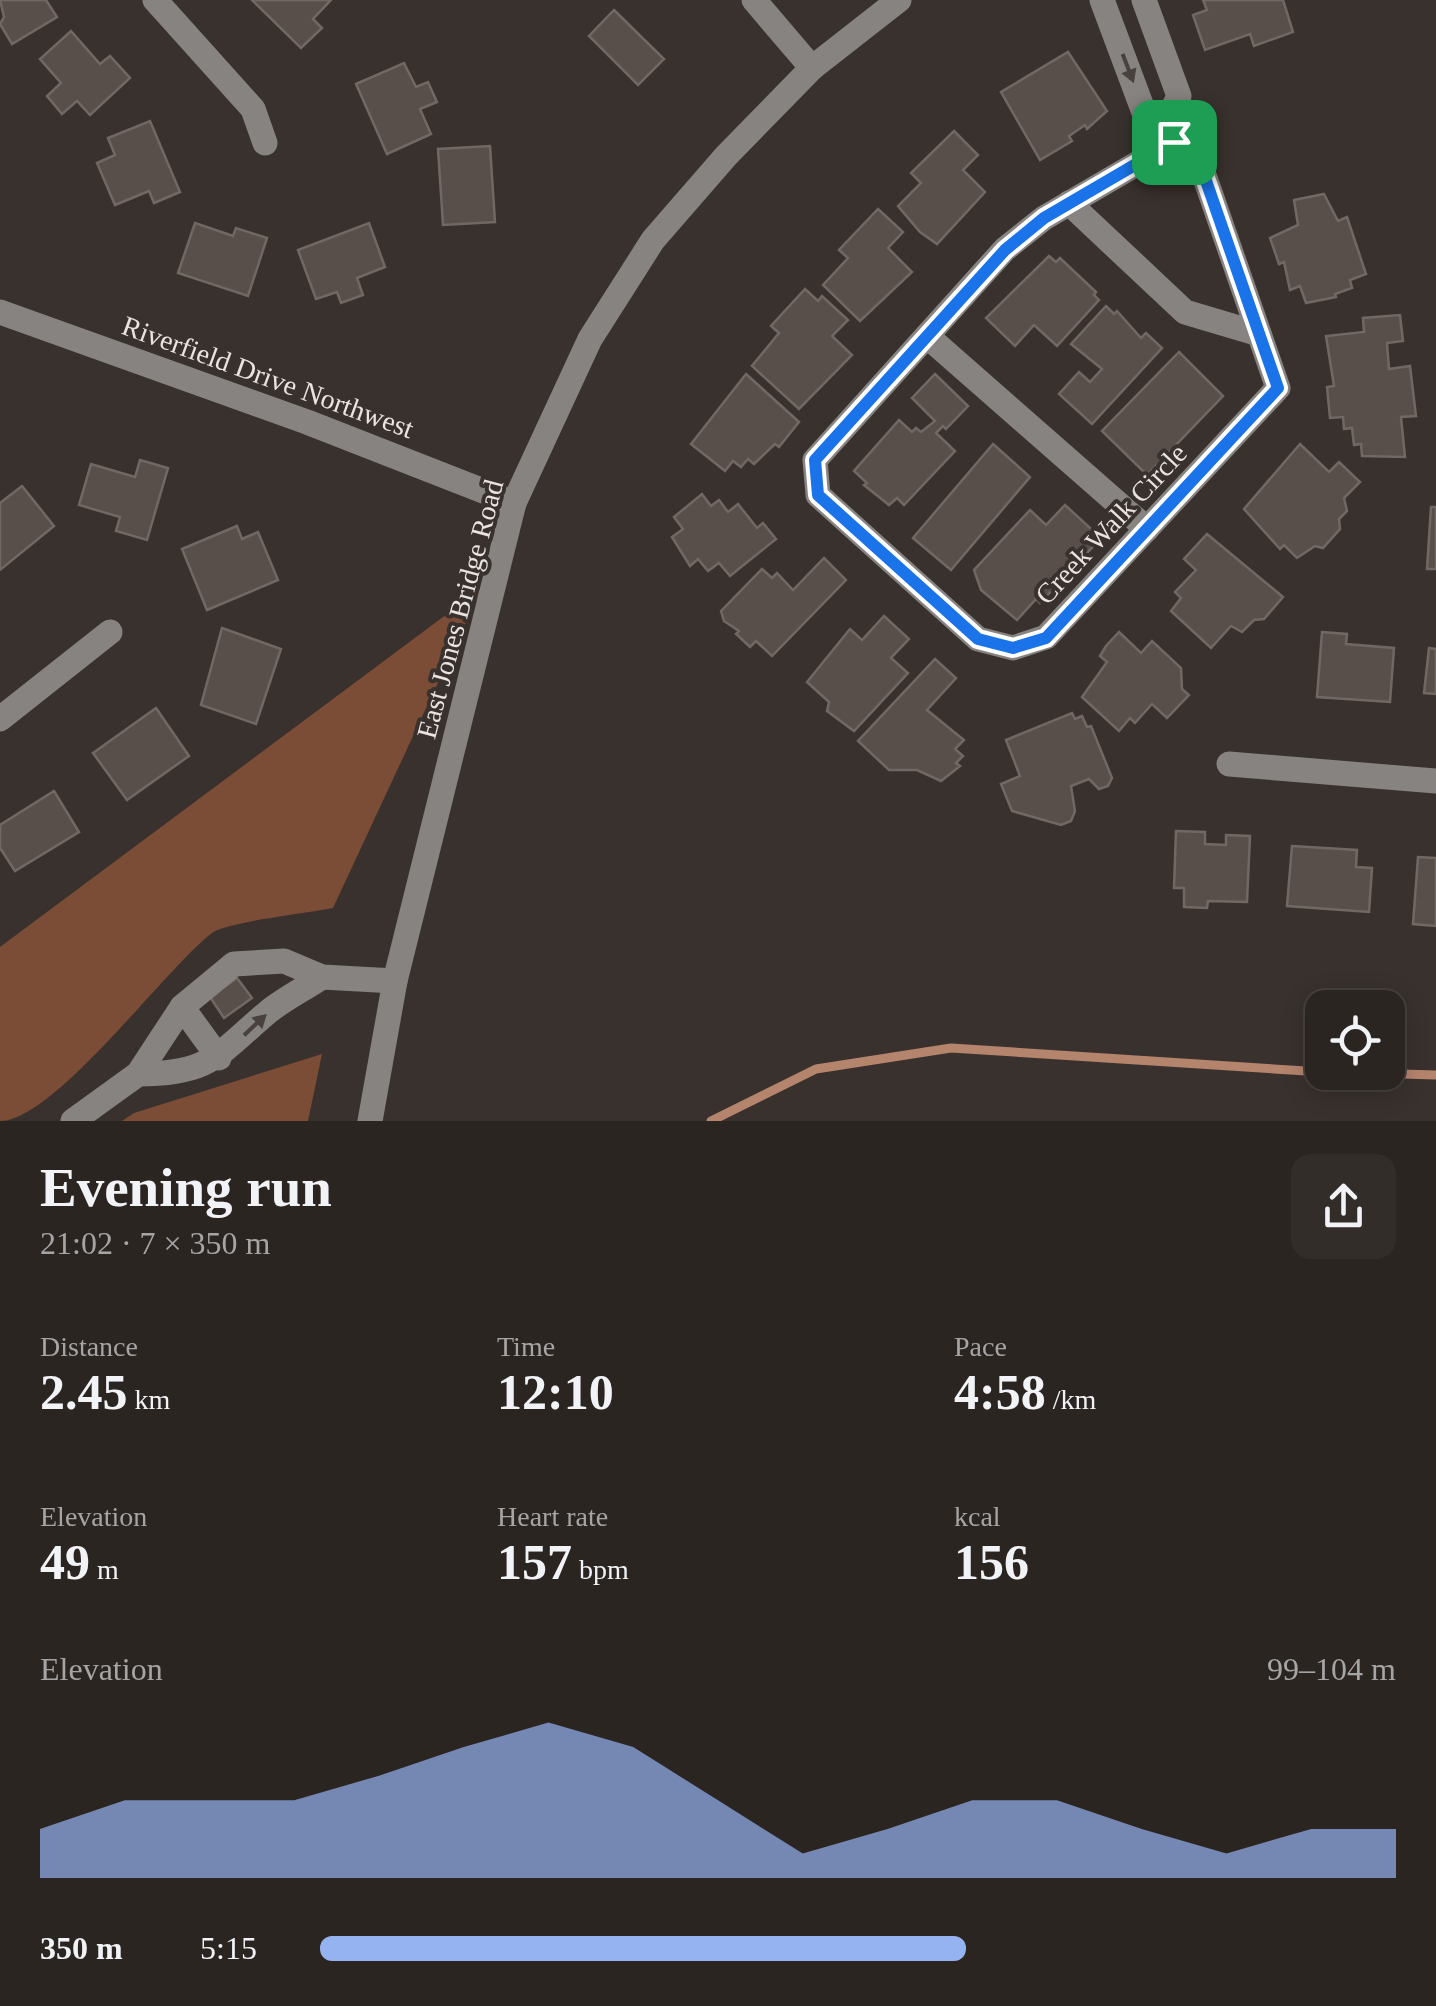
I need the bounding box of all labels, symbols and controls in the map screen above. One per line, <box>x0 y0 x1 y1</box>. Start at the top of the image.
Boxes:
one-way arrow <box>1120 53 1136 83</box>
pin <box>1132 100 1217 185</box>
icon: arrive <box>1147 115 1202 170</box>
street label: Riverfield Drive Northwest <box>118 310 418 444</box>
street label: Creek Walk Circle <box>1029 438 1193 610</box>
street label: East Jones Bridge Road <box>411 476 509 742</box>
map controls <box>1305 990 1405 1090</box>
button: locate <box>1305 990 1405 1090</box>
one-way arrow <box>243 1014 267 1037</box>
button: share <box>1291 1154 1396 1259</box>
text: Evening run <box>40 1157 332 1218</box>
text: 21:02 · 7 × 350 m <box>40 1225 270 1261</box>
text: Distance <box>40 1331 138 1362</box>
text: Time <box>497 1331 555 1362</box>
text: Pace <box>954 1331 1007 1362</box>
text: 2.45 <box>40 1364 128 1420</box>
text: 12:10 <box>497 1364 614 1420</box>
text: 4:58 <box>954 1364 1046 1420</box>
text: km <box>128 1384 170 1415</box>
text: /km <box>1046 1384 1096 1415</box>
text: Elevation <box>40 1501 147 1532</box>
text: Heart rate <box>497 1501 608 1532</box>
text: kcal <box>954 1501 1001 1532</box>
text: 49 <box>40 1534 90 1590</box>
text: 157 <box>497 1534 572 1590</box>
text: 156 <box>954 1534 1029 1590</box>
text: m <box>90 1554 119 1585</box>
text: bpm <box>572 1554 629 1585</box>
text: Elevation <box>40 1651 163 1687</box>
text: 99–104 m <box>1267 1651 1396 1687</box>
text: 350 m <box>40 1930 123 1966</box>
text: 5:15 <box>200 1930 257 1966</box>

